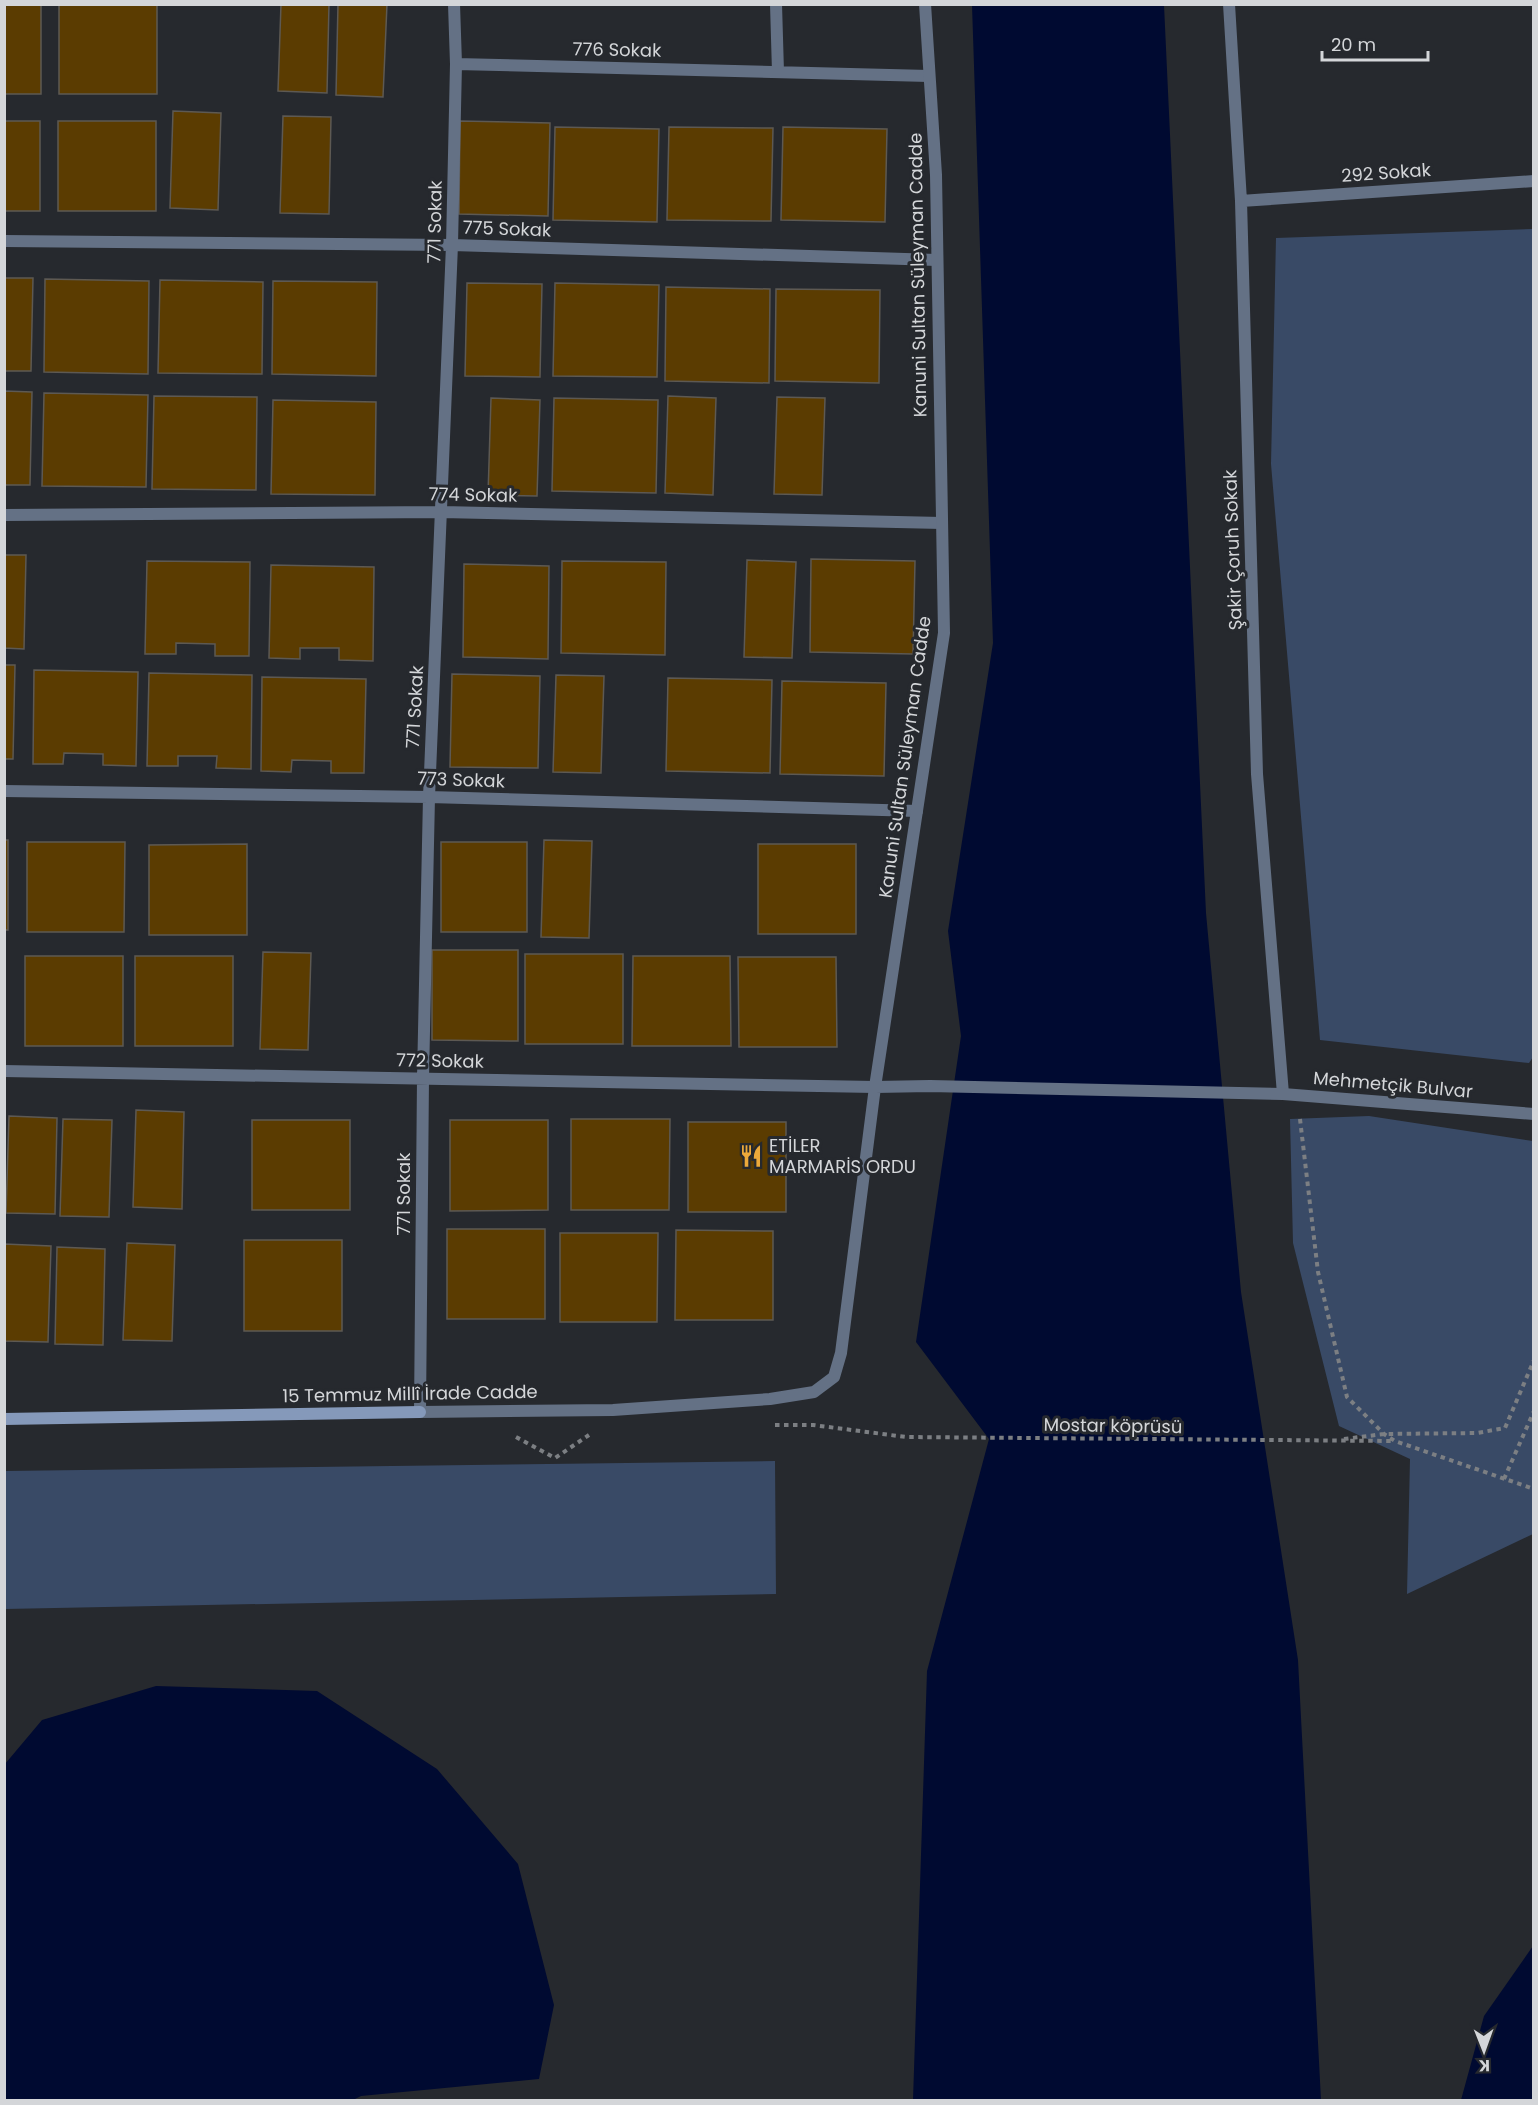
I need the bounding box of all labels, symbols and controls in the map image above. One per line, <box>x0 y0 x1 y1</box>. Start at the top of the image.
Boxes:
scale bar <box>1322 24 1428 62</box>
text: 20 m <box>1331 32 1376 57</box>
street label: 776 Sokak <box>572 36 662 63</box>
street label: Kanuni Sultan Süleyman Cadde <box>903 132 932 418</box>
street label: 292 Sokak <box>1340 157 1432 188</box>
street label: 771 Sokak <box>421 180 448 264</box>
street label: 775 Sokak <box>462 214 552 243</box>
street label: Şakir Çoruh Sokak <box>1217 469 1248 631</box>
street label: 774 Sokak <box>429 481 518 508</box>
street label: Kanuni Sultan Süleyman Cadde <box>872 614 937 900</box>
street label: 771 Sokak <box>400 664 429 749</box>
street label: 773 Sokak <box>417 765 506 794</box>
street label: 772 Sokak <box>396 1047 485 1074</box>
street label: Mehmetçik Bulvar <box>1312 1065 1474 1104</box>
place label: ETİLER MARMARİS ORDU <box>769 1133 916 1179</box>
restaurant icon: ETİLER MARMARİS ORDU <box>738 1143 764 1169</box>
street label: 771 Sokak <box>391 1152 416 1236</box>
street label: 15 Temmuz Millî İrade Cadde <box>282 1379 538 1408</box>
street label: Mostar köprüsü <box>1043 1412 1183 1439</box>
north arrow <box>1454 2021 1514 2081</box>
text: K <box>1478 2054 1490 2077</box>

